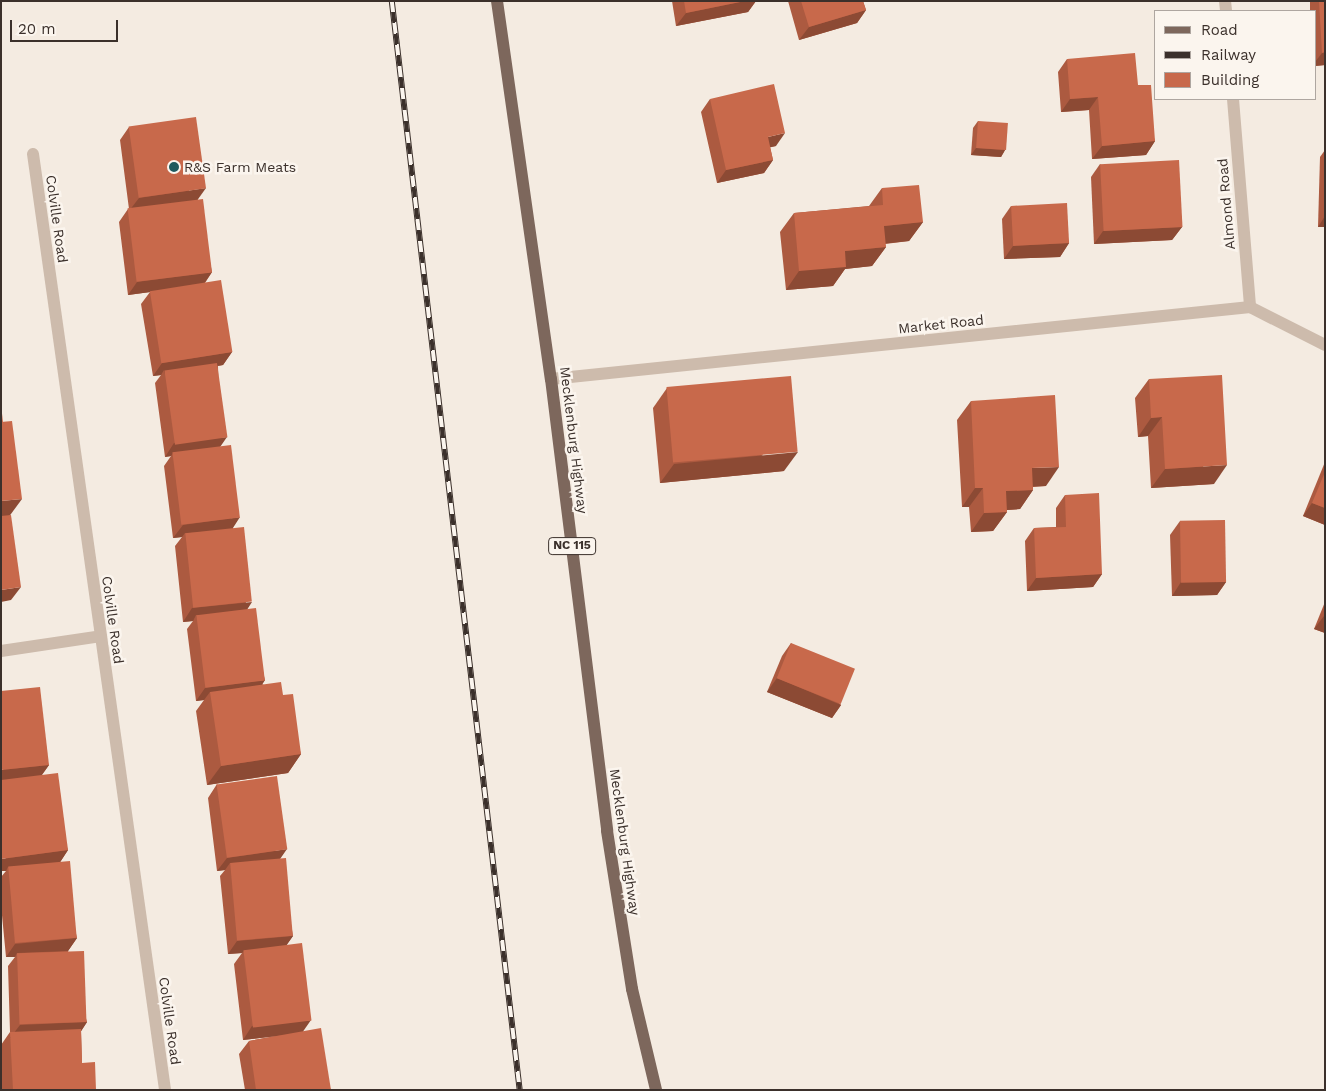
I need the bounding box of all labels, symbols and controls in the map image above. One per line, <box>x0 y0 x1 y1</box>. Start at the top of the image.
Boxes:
scale bar <box>12 10 120 42</box>
legend <box>1154 10 1316 100</box>
text: 20 m <box>18 20 56 38</box>
text: Road <box>1201 21 1238 39</box>
text: Railway <box>1201 46 1256 64</box>
text: Building <box>1201 71 1259 89</box>
street label: Almond Road <box>1214 158 1238 250</box>
place label: R&S Farm Meats <box>184 159 296 175</box>
marker: R&S Farm Meats <box>168 161 180 173</box>
street label: Colville Road <box>43 174 71 264</box>
street label: Market Road <box>897 311 985 337</box>
street label: Mecklenburg Highway <box>557 366 591 514</box>
road number: NC 115 <box>547 536 597 556</box>
street label: Colville Road <box>99 575 127 665</box>
street label: Mecklenburg Highway <box>606 768 644 916</box>
street label: Colville Road <box>156 976 184 1066</box>

